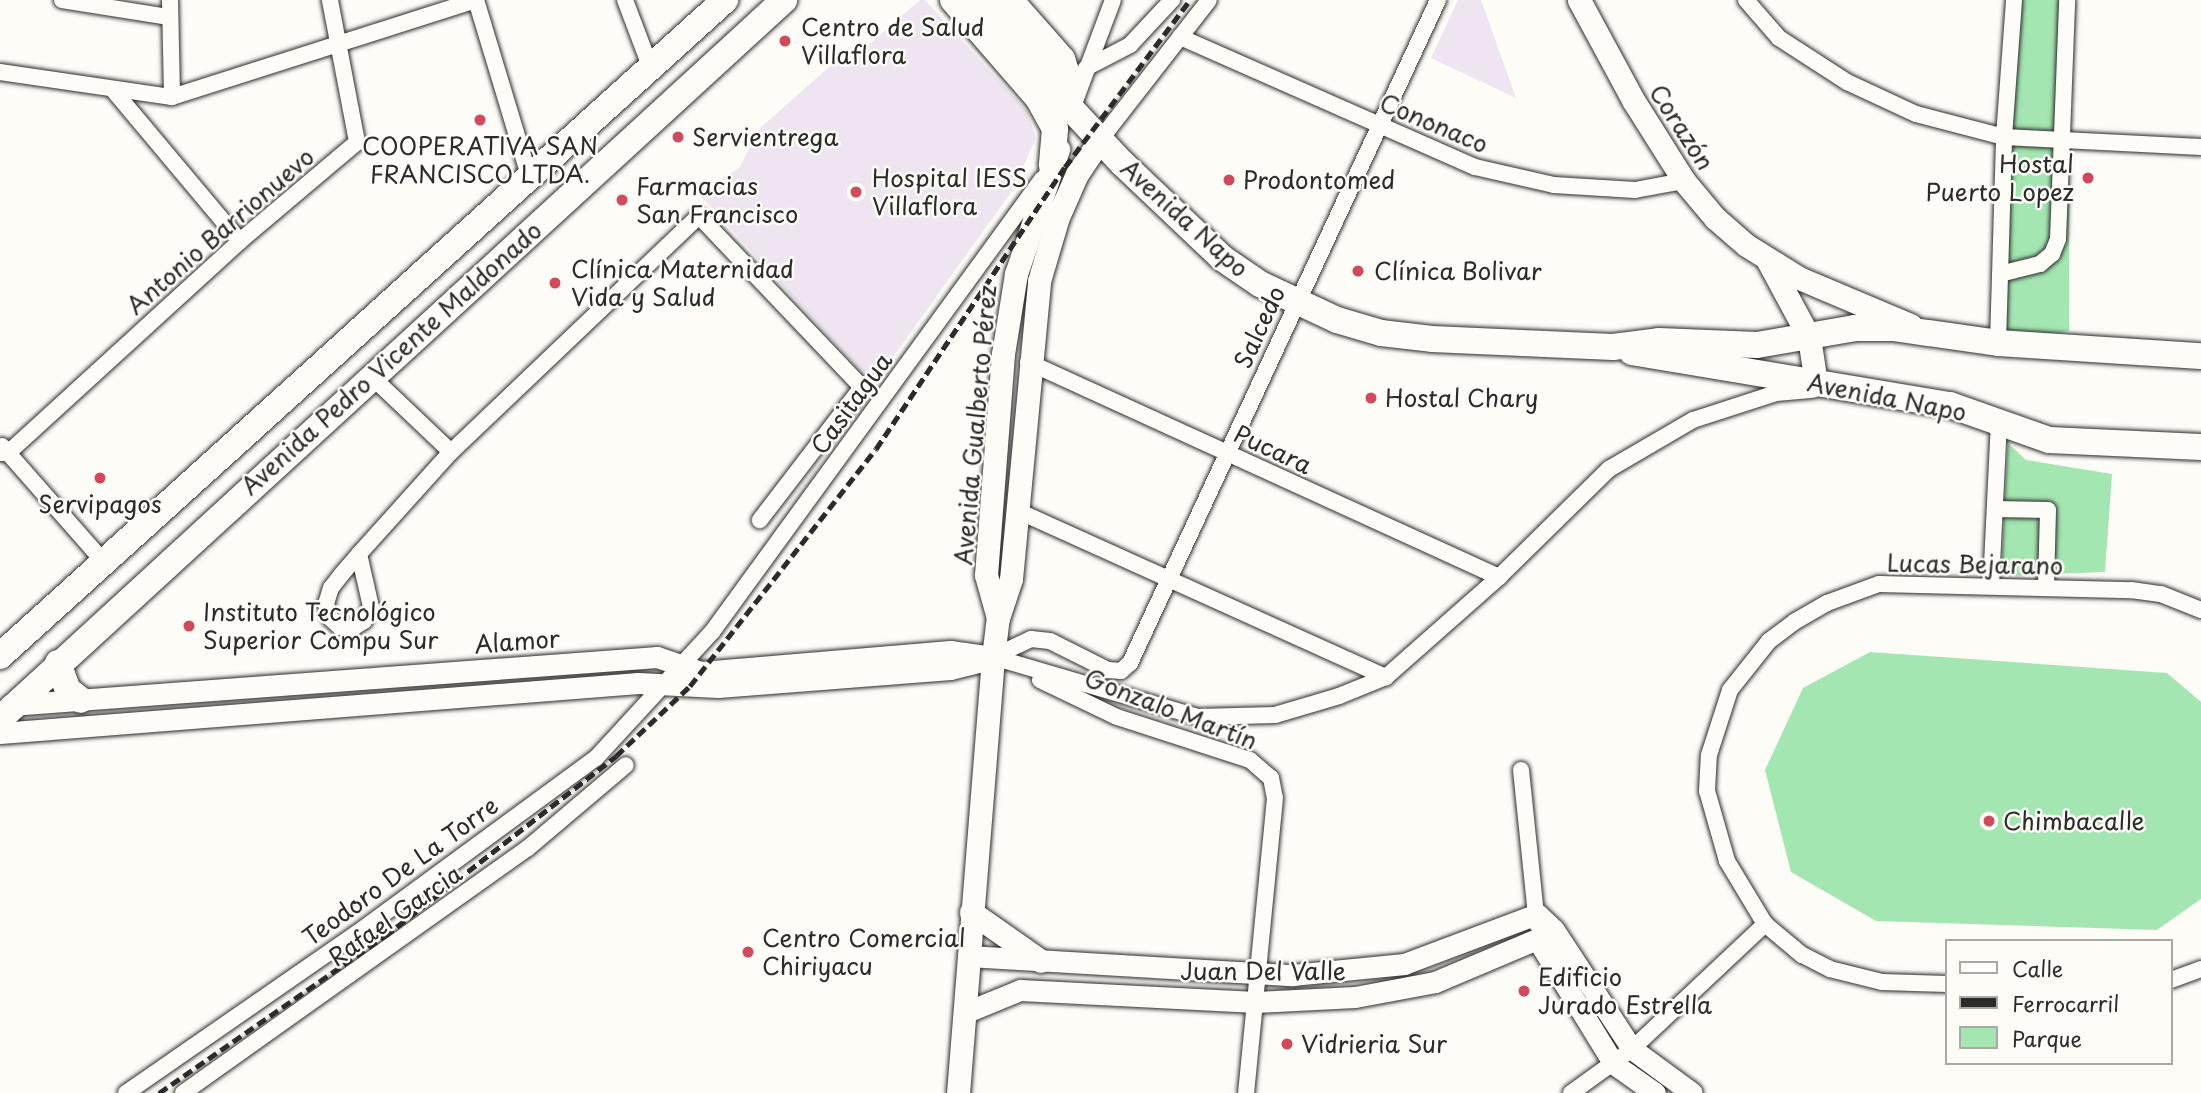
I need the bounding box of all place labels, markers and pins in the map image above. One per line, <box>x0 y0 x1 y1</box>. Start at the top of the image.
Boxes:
place label: Centro de Salud Villaflora <box>801 13 987 69</box>
marker: Centro de Salud Villaflora <box>775 31 795 51</box>
marker: COOPERATIVA SAN FRANCISCO LTDA. <box>472 112 488 128</box>
place label: Servientrega <box>692 123 838 151</box>
marker: Servientrega <box>670 129 686 145</box>
place label: COOPERATIVA SAN FRANCISCO LTDA. <box>362 132 598 188</box>
place label: Hostal Puerto Lopez <box>1924 150 2074 206</box>
place label: Hospital IESS Villaflora <box>872 164 1028 220</box>
place label: Prodontomed <box>1243 166 1395 194</box>
marker: Hostal Puerto Lopez <box>2080 170 2096 186</box>
place label: Farmacias San Francisco <box>636 172 798 228</box>
marker: Prodontomed <box>1221 172 1237 188</box>
marker: Hospital IESS Villaflora <box>846 182 866 202</box>
marker: Farmacias San Francisco <box>614 192 630 208</box>
place label: Clínica Maternidad Vida y Salud <box>571 255 795 311</box>
place label: Clínica Bolivar <box>1374 257 1542 285</box>
marker: Clínica Bolivar <box>1348 261 1368 281</box>
marker: Clínica Maternidad Vida y Salud <box>545 273 565 293</box>
place label: Hostal Chary <box>1385 384 1539 412</box>
marker: Hostal Chary <box>1363 390 1379 406</box>
marker: Servipagos <box>92 470 108 486</box>
place label: Servipagos <box>38 490 162 518</box>
place label: Instituto Tecnológico Superior Compu Sur <box>203 598 438 654</box>
marker: Instituto Tecnológico Superior Compu Sur <box>181 618 197 634</box>
place label: Chimbacalle <box>2003 807 2145 835</box>
marker: Chimbacalle <box>1981 813 1997 829</box>
place label: Centro Comercial Chiriyacu <box>762 924 967 980</box>
marker: Centro Comercial Chiriyacu <box>740 944 756 960</box>
place label: Edificio Jurado Estrella <box>1538 963 1712 1019</box>
marker: Edificio Jurado Estrella <box>1516 983 1532 999</box>
place label: Vidrieria Sur <box>1301 1030 1447 1058</box>
marker: Vidrieria Sur <box>1279 1036 1295 1052</box>

